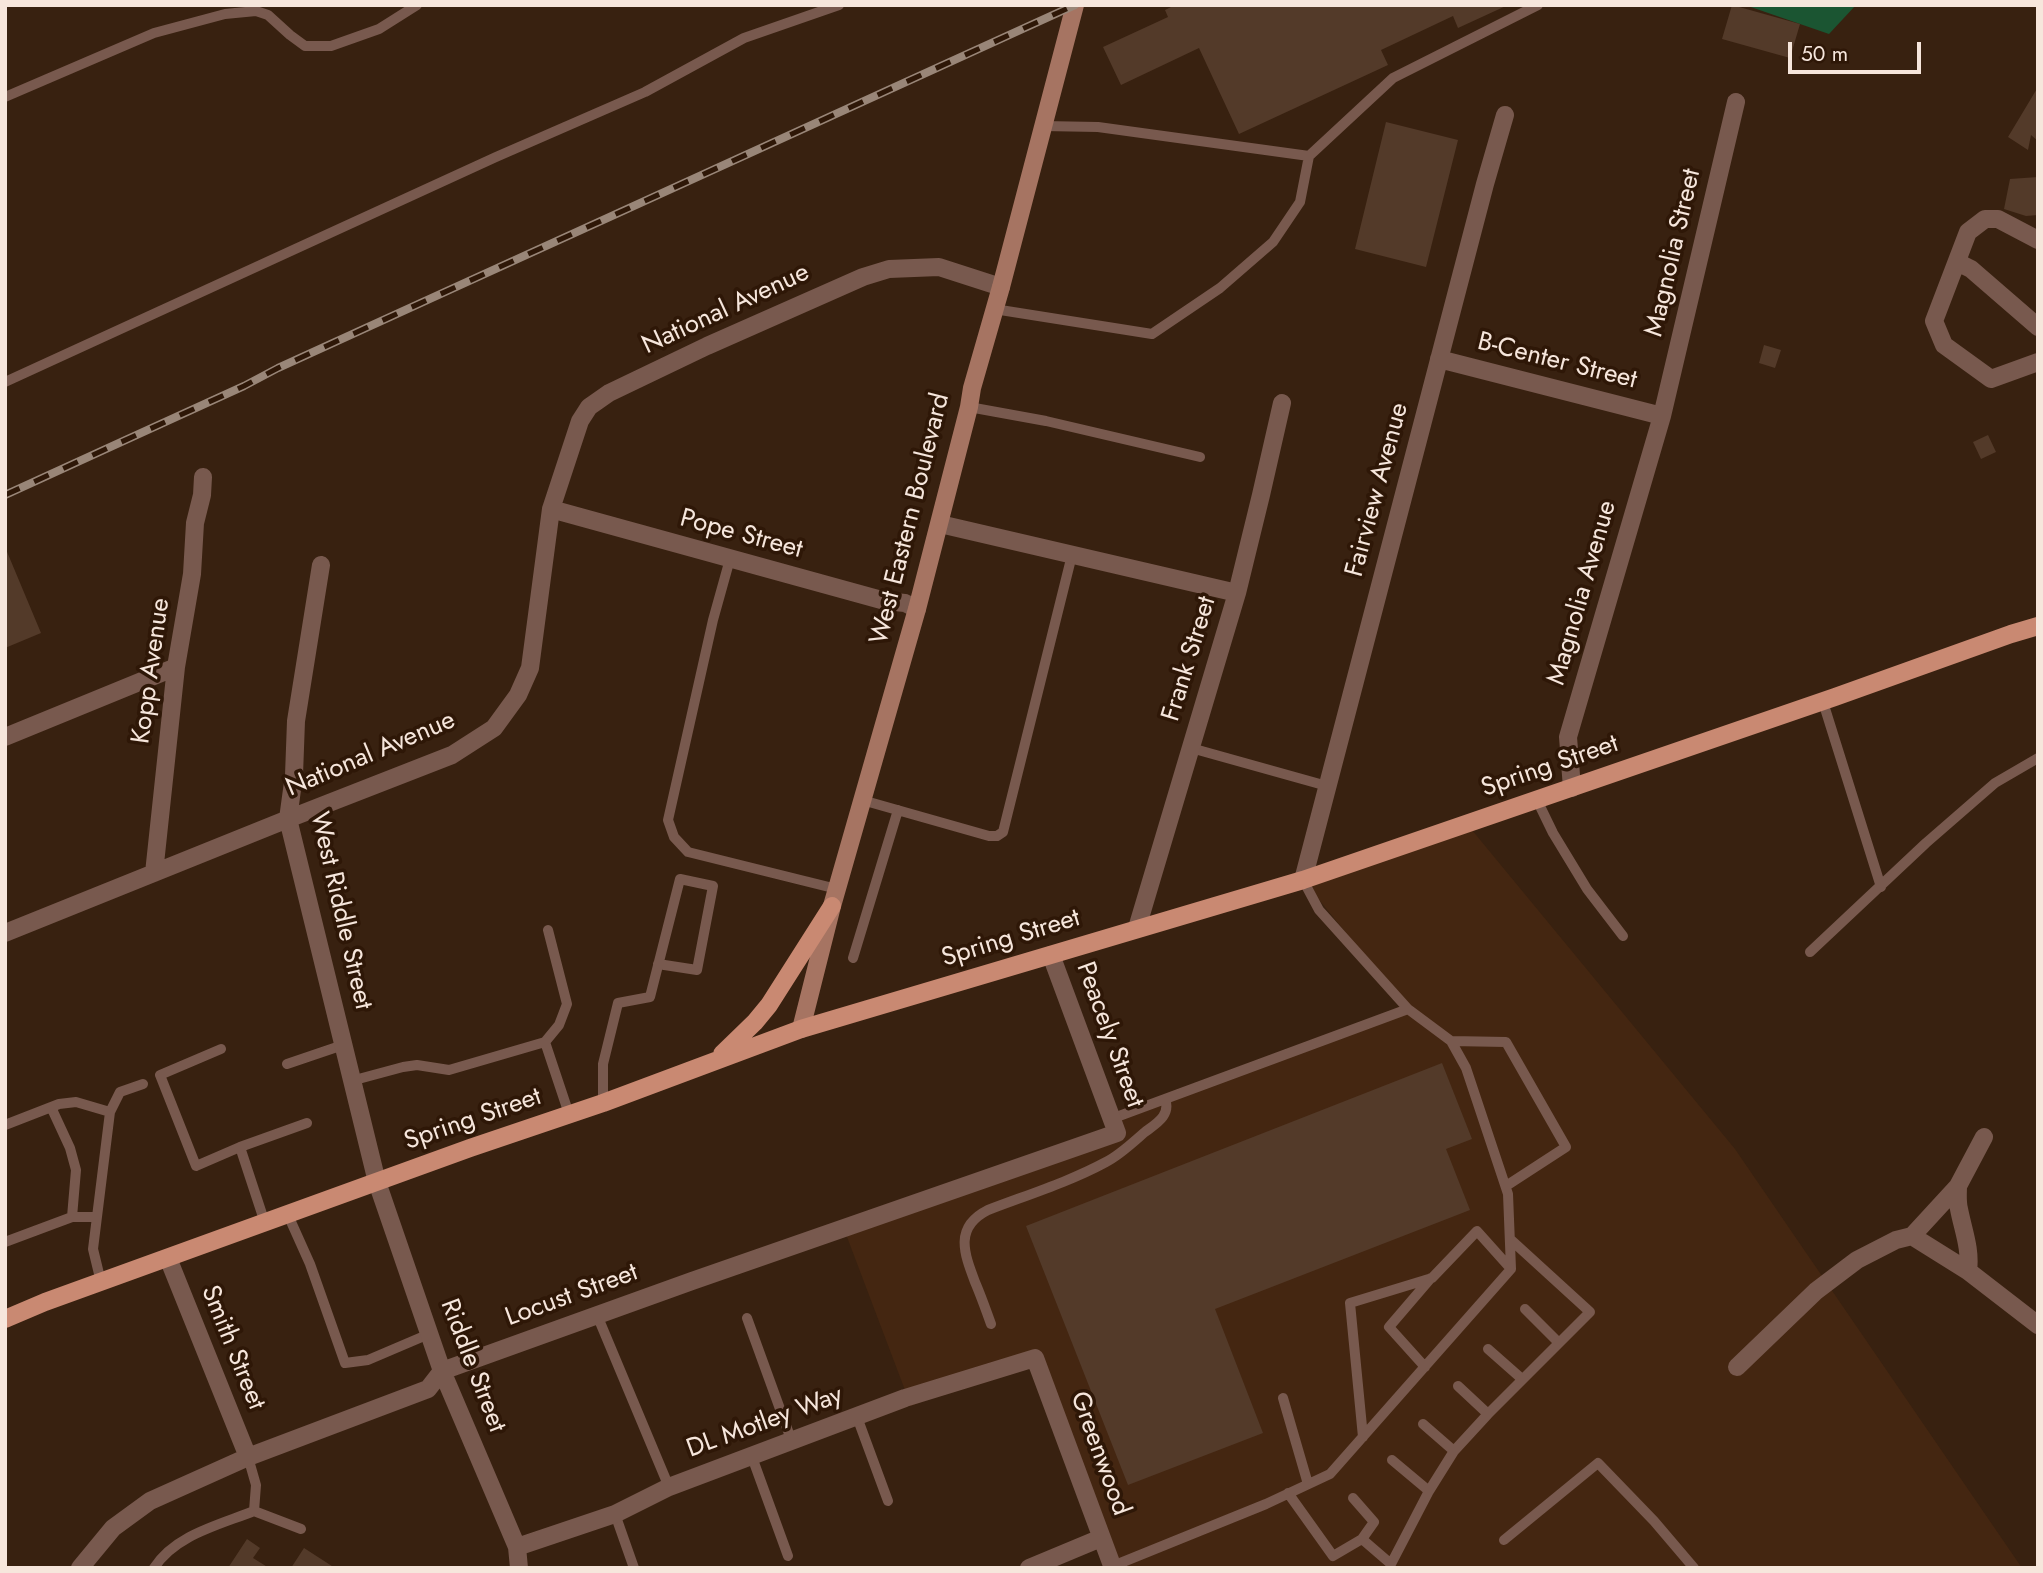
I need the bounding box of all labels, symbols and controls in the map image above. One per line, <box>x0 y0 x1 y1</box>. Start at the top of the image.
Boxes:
scale bar <box>1791 28 1924 72</box>
text: 50 m <box>1801 39 1848 69</box>
street label: Magnolia Street <box>1640 166 1708 340</box>
street label: National Avenue <box>637 258 815 362</box>
street label: B-Center Street <box>1474 327 1640 397</box>
street label: West Eastern Boulevard <box>865 390 957 648</box>
street label: Fairview Avenue <box>1340 400 1416 580</box>
street label: Magnolia Avenue <box>1542 497 1624 689</box>
street label: Pope Street <box>676 504 806 566</box>
street label: Frank Street <box>1156 593 1224 725</box>
street label: Kopp Avenue <box>126 596 178 746</box>
street label: National Avenue <box>282 705 460 805</box>
street label: Spring Street <box>1477 729 1623 805</box>
street label: West Riddle Street <box>302 809 378 1013</box>
street label: Spring Street <box>938 903 1084 975</box>
street label: Peacely Street <box>1068 958 1150 1112</box>
street label: Spring Street <box>400 1082 546 1158</box>
street label: Locust Street <box>502 1258 642 1334</box>
street label: Smith Street <box>193 1281 271 1415</box>
street label: Riddle Street <box>432 1295 512 1437</box>
street label: DL Motley Way <box>683 1380 847 1466</box>
street label: Greenwood <box>1062 1388 1136 1520</box>

